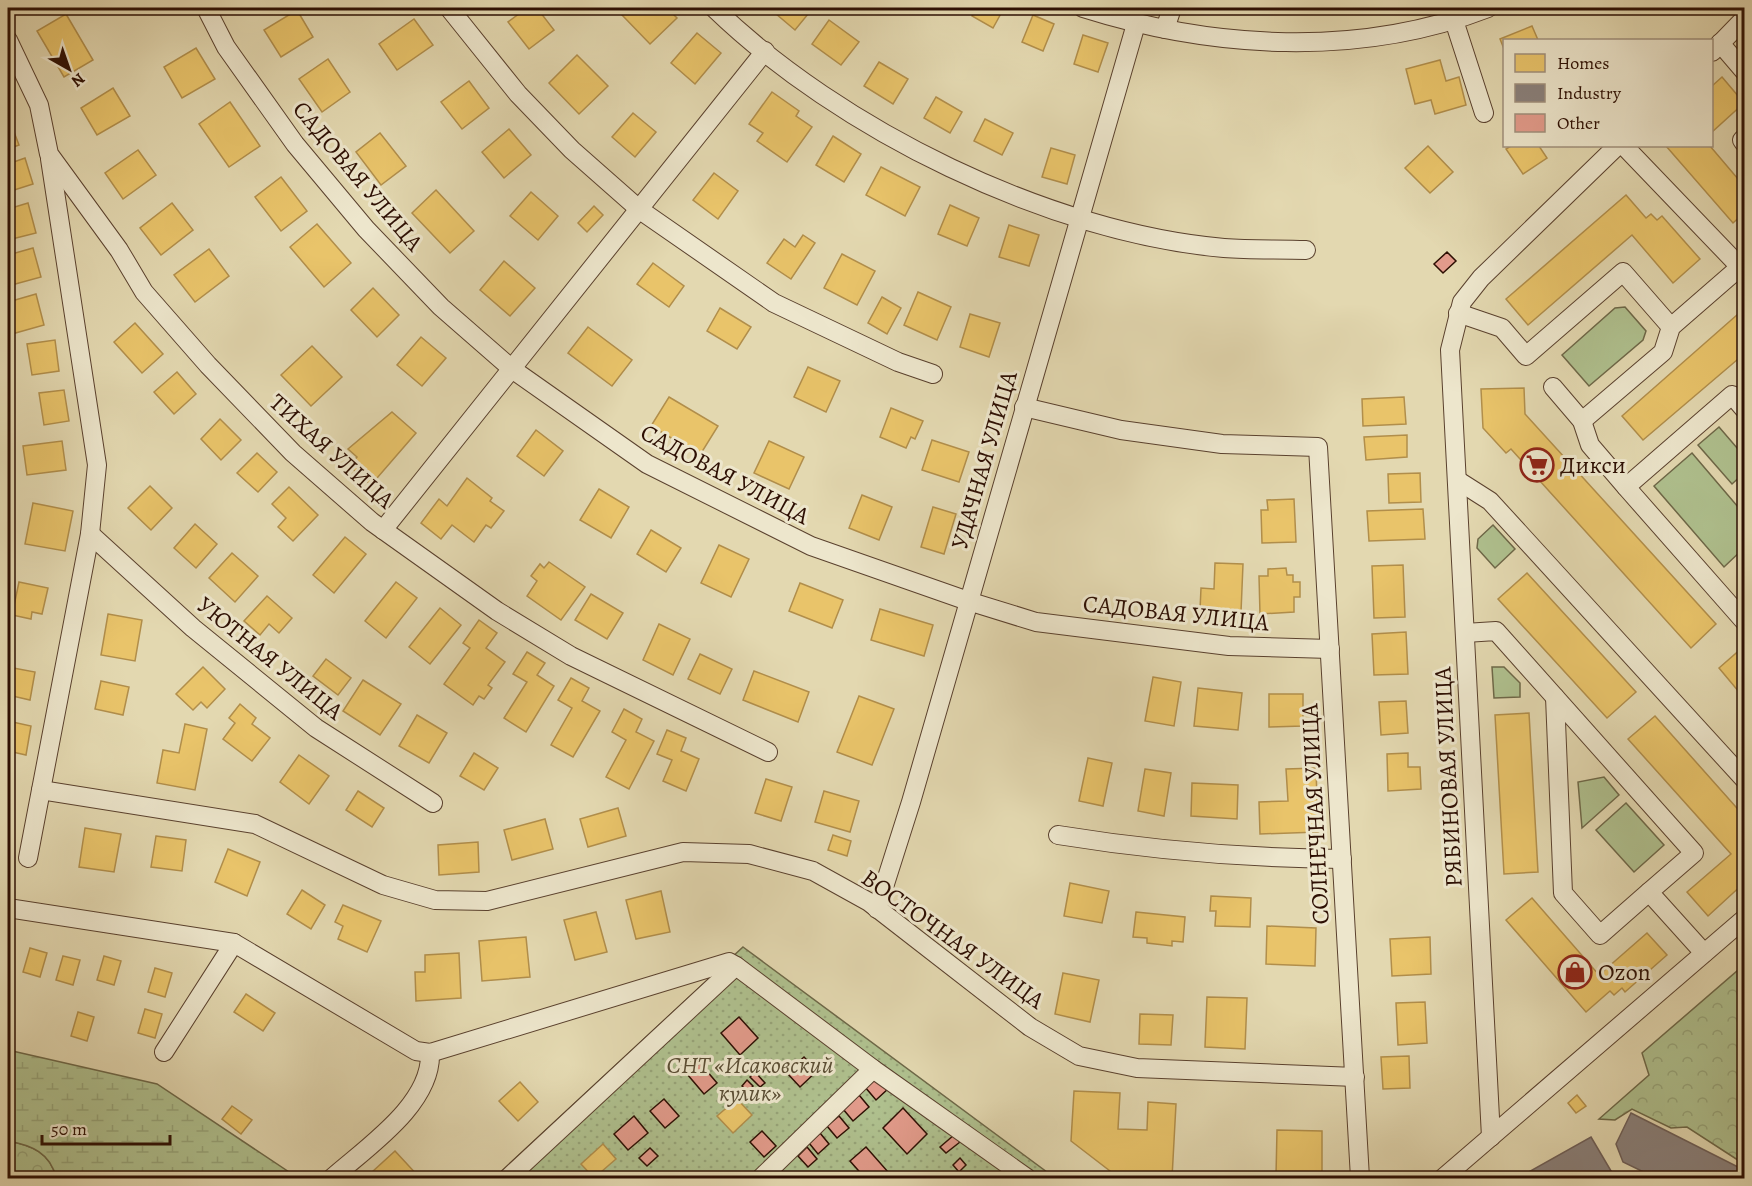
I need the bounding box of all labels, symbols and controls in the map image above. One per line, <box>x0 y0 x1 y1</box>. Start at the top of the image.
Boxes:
north arrow <box>39 39 99 99</box>
legend <box>1503 39 1713 147</box>
text: Homes <box>1557 51 1609 75</box>
text: N <box>66 68 90 92</box>
text: Industry <box>1557 81 1622 105</box>
street label: САДОВАЯ УЛИЦА <box>286 94 431 259</box>
text: Other <box>1557 111 1600 135</box>
street label: УДАЧНАЯ УЛИЦА <box>943 366 1025 553</box>
street label: ТИХАЯ УЛИЦА <box>263 386 402 516</box>
street label: САДОВАЯ УЛИЦА <box>635 416 816 532</box>
supermarket icon: Дикси <box>1519 447 1555 483</box>
place label: Дикси <box>1560 449 1626 481</box>
street label: САДОВАЯ УЛИЦА <box>1081 587 1272 639</box>
street label: УЮТНАЯ УЛИЦА <box>190 589 351 728</box>
street label: РЯБИНОВАЯ УЛИЦА <box>1426 665 1470 888</box>
street label: СОЛНЕЧНАЯ УЛИЦА <box>1293 702 1337 925</box>
street label: ВОСТОЧНАЯ УЛИЦА <box>855 862 1052 1017</box>
shop icon: Ozon <box>1557 954 1593 990</box>
place label: Ozon <box>1598 956 1651 988</box>
park label: СНТ «Исаковский кулик» <box>667 1049 833 1109</box>
scale bar <box>42 1108 170 1146</box>
text: 50 m <box>51 1117 87 1141</box>

